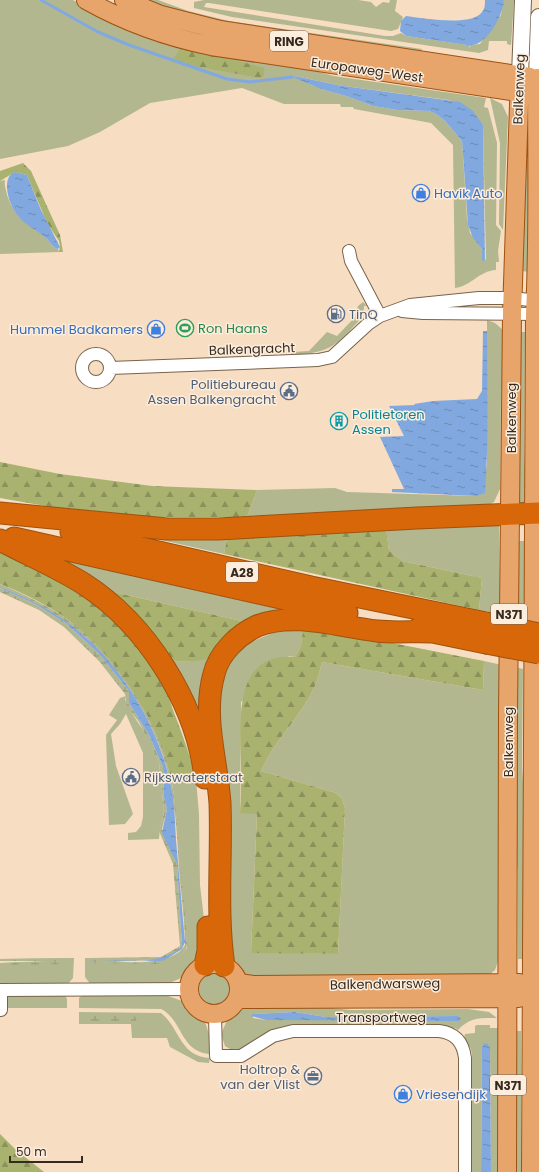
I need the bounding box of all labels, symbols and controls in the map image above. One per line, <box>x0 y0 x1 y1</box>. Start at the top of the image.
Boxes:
road number: RING <box>270 31 308 51</box>
street label: Europaweg-West <box>310 53 424 87</box>
street label: Balkenweg <box>508 53 530 125</box>
shop icon: Havik Auto <box>411 183 431 203</box>
place label: Havik Auto <box>434 184 503 203</box>
fuel station icon: TinQ <box>326 304 346 324</box>
place label: TinQ <box>349 305 378 324</box>
sports icon: Ron Haans <box>175 318 195 338</box>
shop icon: Hummel Badkamers <box>146 319 166 339</box>
place label: Ron Haans <box>198 319 268 338</box>
place label: Hummel Badkamers <box>10 320 143 339</box>
street label: Balkengracht <box>208 338 296 360</box>
place label: Politiebureau Assen Balkengracht <box>147 375 276 409</box>
public building icon: Politiebureau Assen Balkengracht <box>279 381 299 401</box>
street label: Balkenweg <box>502 383 521 453</box>
place label: Politietoren Assen <box>352 405 425 439</box>
building icon: Politietoren Assen <box>329 411 349 431</box>
road number: A28 <box>226 562 258 582</box>
road number: N371 <box>491 604 527 624</box>
street label: Balkenweg <box>499 707 518 777</box>
public building icon: Rijkswaterstaat <box>121 767 141 787</box>
place label: Rijkswaterstaat <box>144 768 243 787</box>
street label: Balkendwarsweg <box>330 974 440 994</box>
street label: Transportweg <box>336 1008 426 1027</box>
place label: Holtrop & van der Vlist <box>220 1060 300 1094</box>
office icon: Holtrop & van der Vlist <box>303 1066 323 1086</box>
road number: N371 <box>490 1075 526 1095</box>
shop icon: Vriesendijk <box>393 1084 413 1104</box>
place label: Vriesendijk <box>416 1085 486 1104</box>
scale bar <box>10 1138 82 1164</box>
text: 50 m <box>16 1143 47 1160</box>

